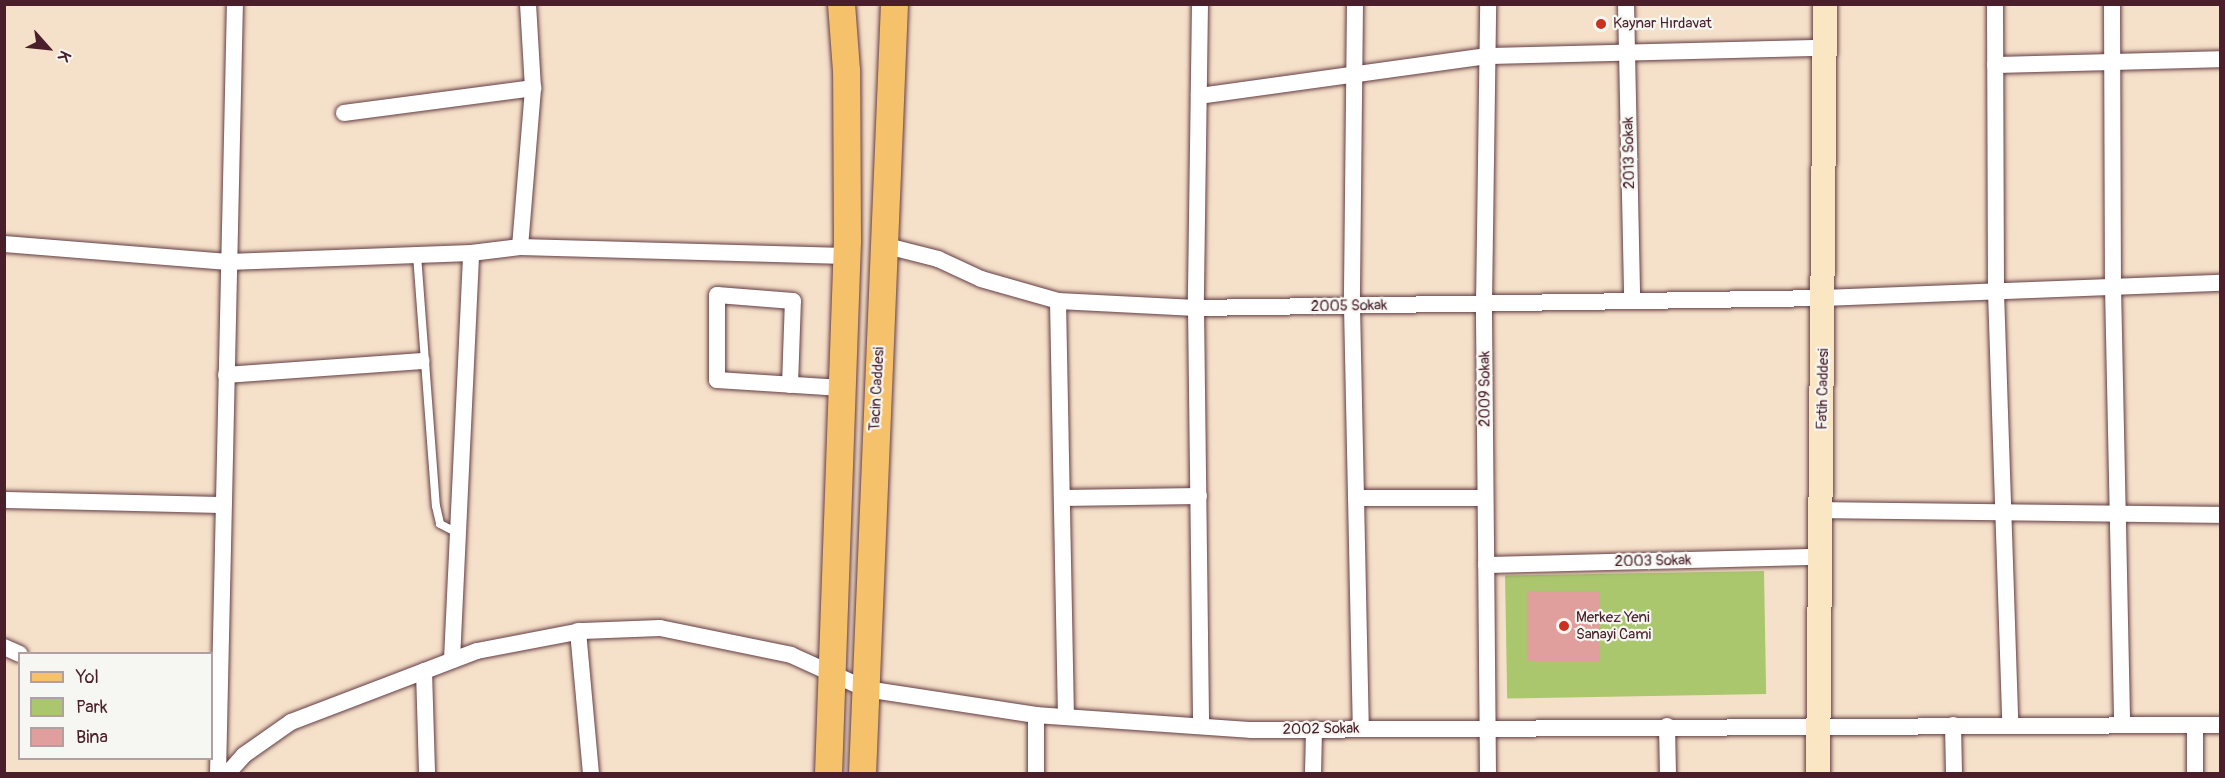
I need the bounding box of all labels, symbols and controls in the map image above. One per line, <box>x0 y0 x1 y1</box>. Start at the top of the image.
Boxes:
place label: Kaynar Hırdavat <box>1613 15 1712 33</box>
marker: Kaynar Hırdavat <box>1594 17 1608 31</box>
north arrow <box>18 18 78 78</box>
text: K <box>53 47 75 65</box>
street label: 2013 Sokak <box>1619 117 1639 189</box>
street label: 2005 Sokak <box>1311 296 1387 316</box>
street label: Tacin Caddesi <box>866 347 888 431</box>
street label: Fatih Caddesi <box>1813 348 1833 430</box>
street label: 2009 Sokak <box>1476 351 1494 427</box>
street label: 2003 Sokak <box>1614 551 1692 571</box>
place label: Merkez Yeni Sanayi Cami <box>1576 608 1651 643</box>
marker: Merkez Yeni Sanayi Cami <box>1557 619 1571 633</box>
legend <box>18 652 213 760</box>
text: Yol <box>76 666 99 689</box>
text: Park <box>76 696 108 719</box>
street label: 2002 Sokak <box>1282 719 1360 739</box>
text: Bina <box>76 726 108 749</box>

